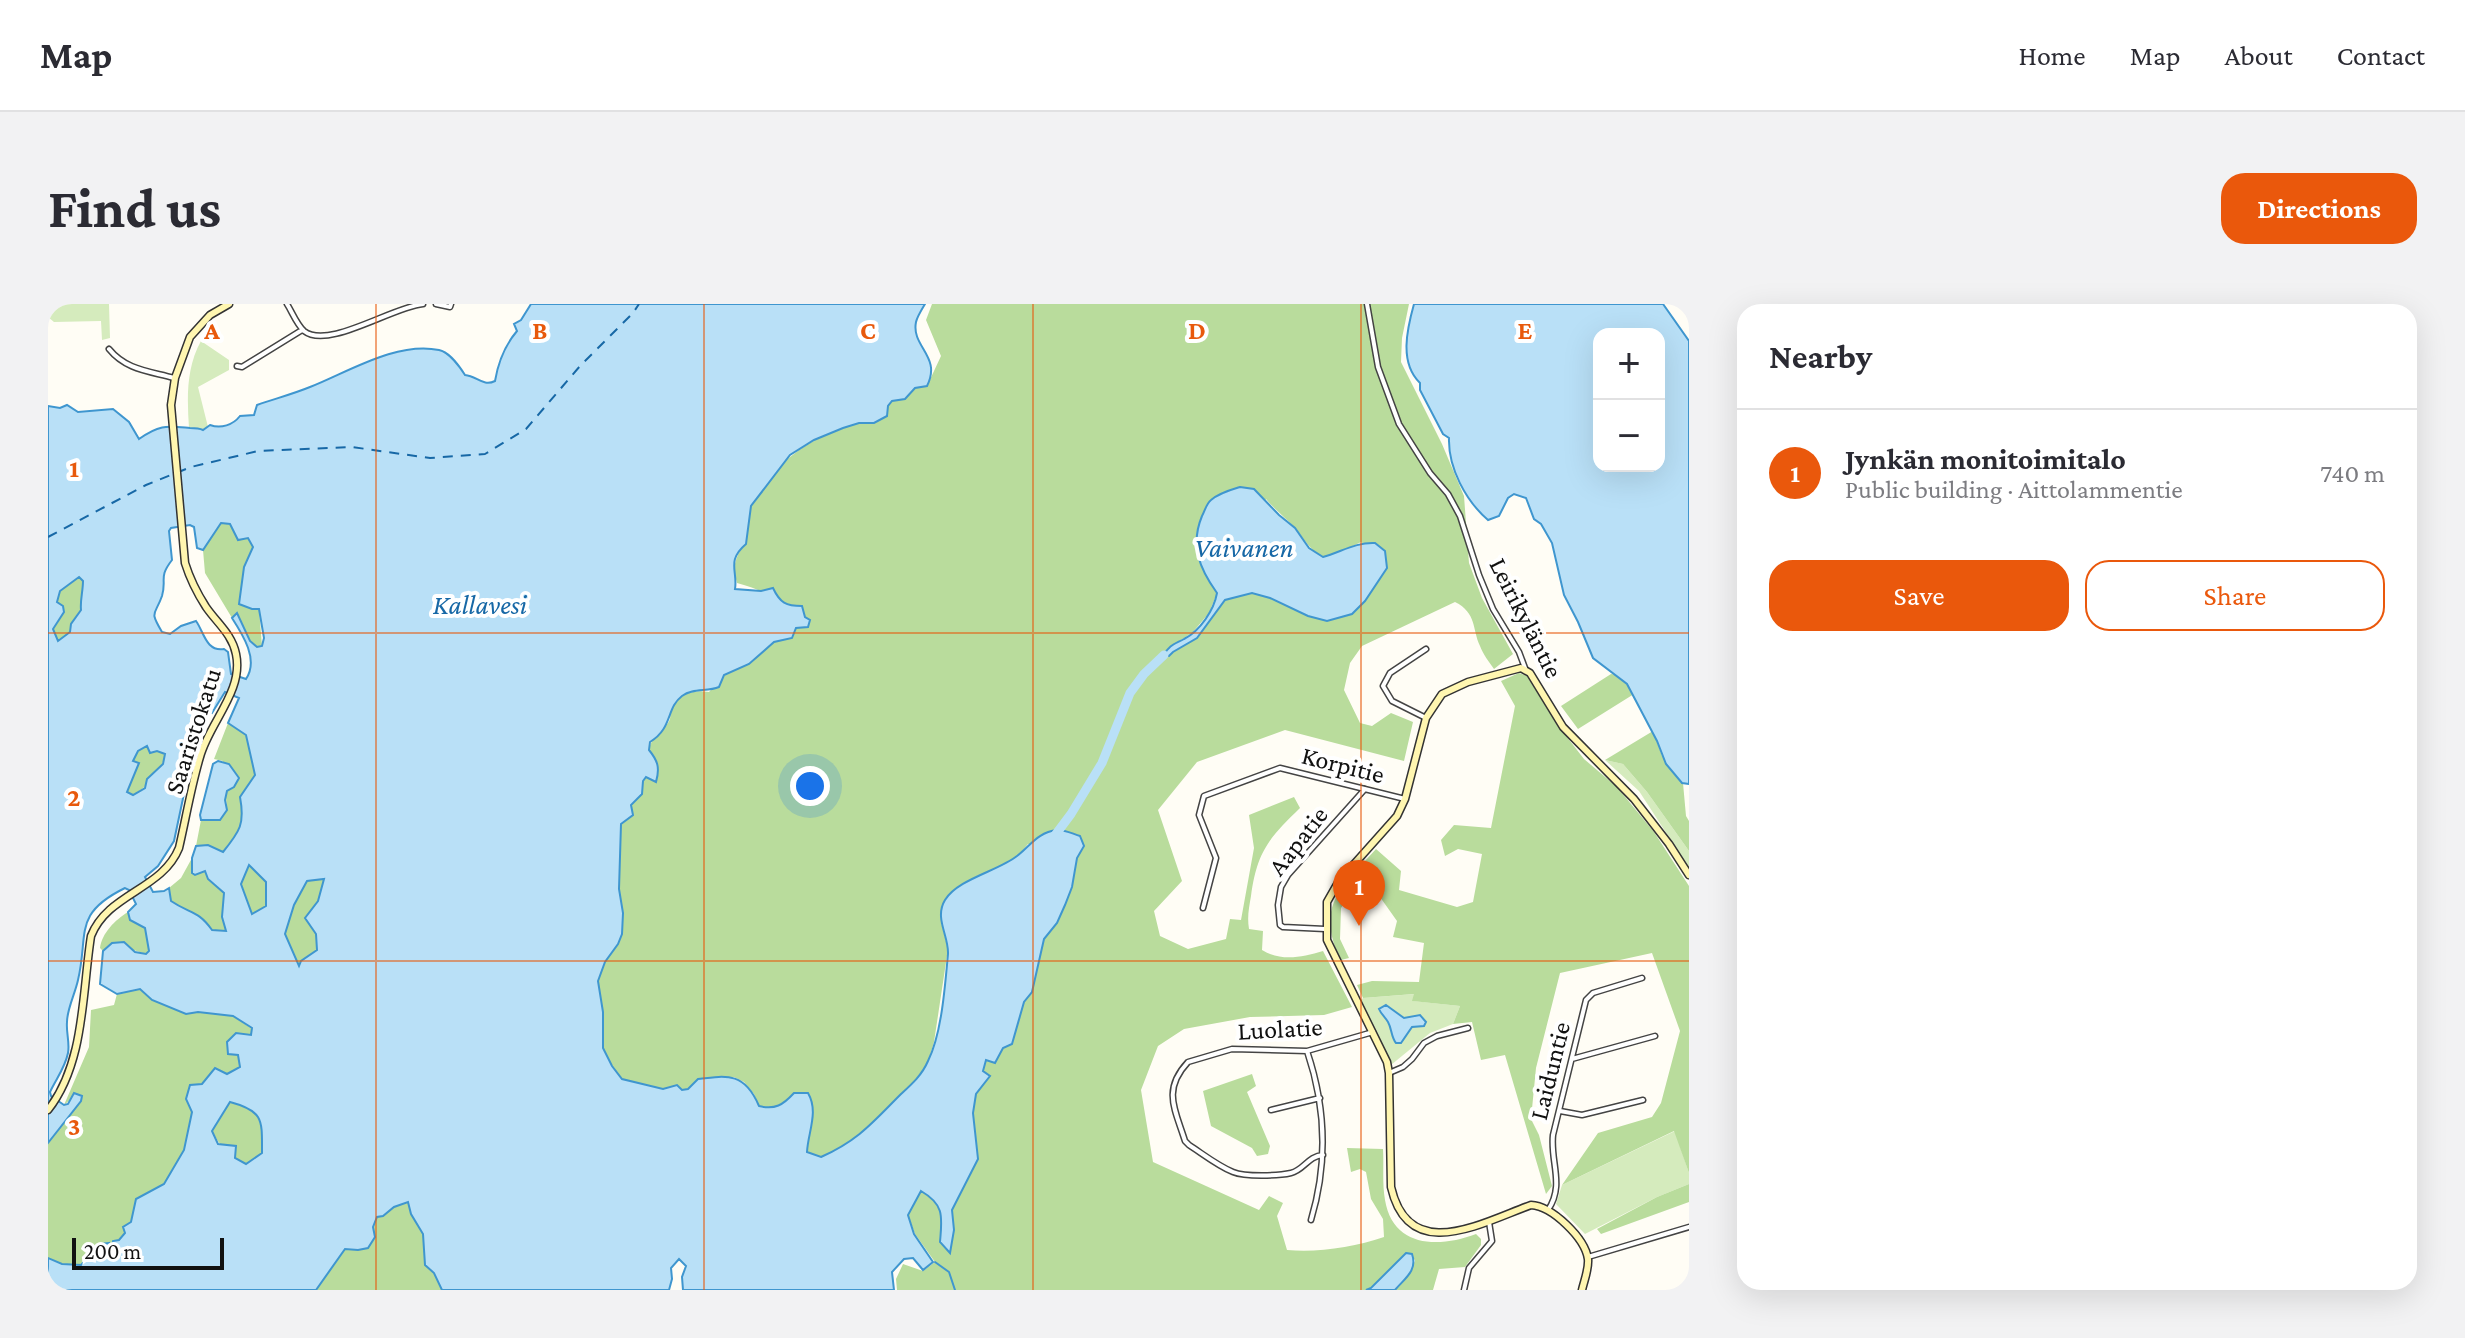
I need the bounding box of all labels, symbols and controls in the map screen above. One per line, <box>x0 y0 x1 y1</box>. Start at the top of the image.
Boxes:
text: Map <box>40 34 113 76</box>
text: Home <box>2019 40 2086 71</box>
text: Map <box>2130 40 2181 71</box>
text: About <box>2225 40 2293 71</box>
text: Contact <box>2337 40 2425 71</box>
button: Directions <box>2221 173 2417 244</box>
text: Find us <box>48 177 221 239</box>
text: A <box>203 316 220 345</box>
text: B <box>532 316 548 345</box>
text: C <box>860 316 876 345</box>
text: D <box>1188 316 1206 345</box>
text: E <box>1518 316 1533 345</box>
map controls <box>1593 328 1665 472</box>
button: + <box>1593 328 1665 400</box>
text: Nearby <box>1769 338 1872 375</box>
button: − <box>1593 400 1665 472</box>
text: Jynkän monitoimitalo <box>1845 442 2126 475</box>
text: 1 <box>69 454 79 483</box>
text: 1 <box>1790 459 1800 488</box>
text: 740 m <box>2320 459 2385 488</box>
text: Public building · Aittolammentie <box>1845 475 2183 504</box>
water label: Vaivanen <box>1194 532 1294 563</box>
street label: Leirikyläntie <box>1483 553 1569 683</box>
button: Save <box>1769 560 2069 631</box>
button: Share <box>2085 560 2385 631</box>
water label: Kallavesi <box>433 589 528 620</box>
street label: Saaristokatu <box>159 664 227 798</box>
street label: Korpitie <box>1299 741 1387 789</box>
your location <box>790 766 830 806</box>
text: 2 <box>67 783 81 812</box>
street label: Aapatie <box>1262 801 1334 881</box>
pin: 1 <box>1333 860 1385 926</box>
street label: Luolatie <box>1237 1012 1323 1046</box>
street label: Laiduntie <box>1524 1019 1576 1123</box>
text: 3 <box>68 1112 80 1141</box>
scale bar <box>72 1234 224 1270</box>
text: 200 m <box>84 1239 141 1264</box>

